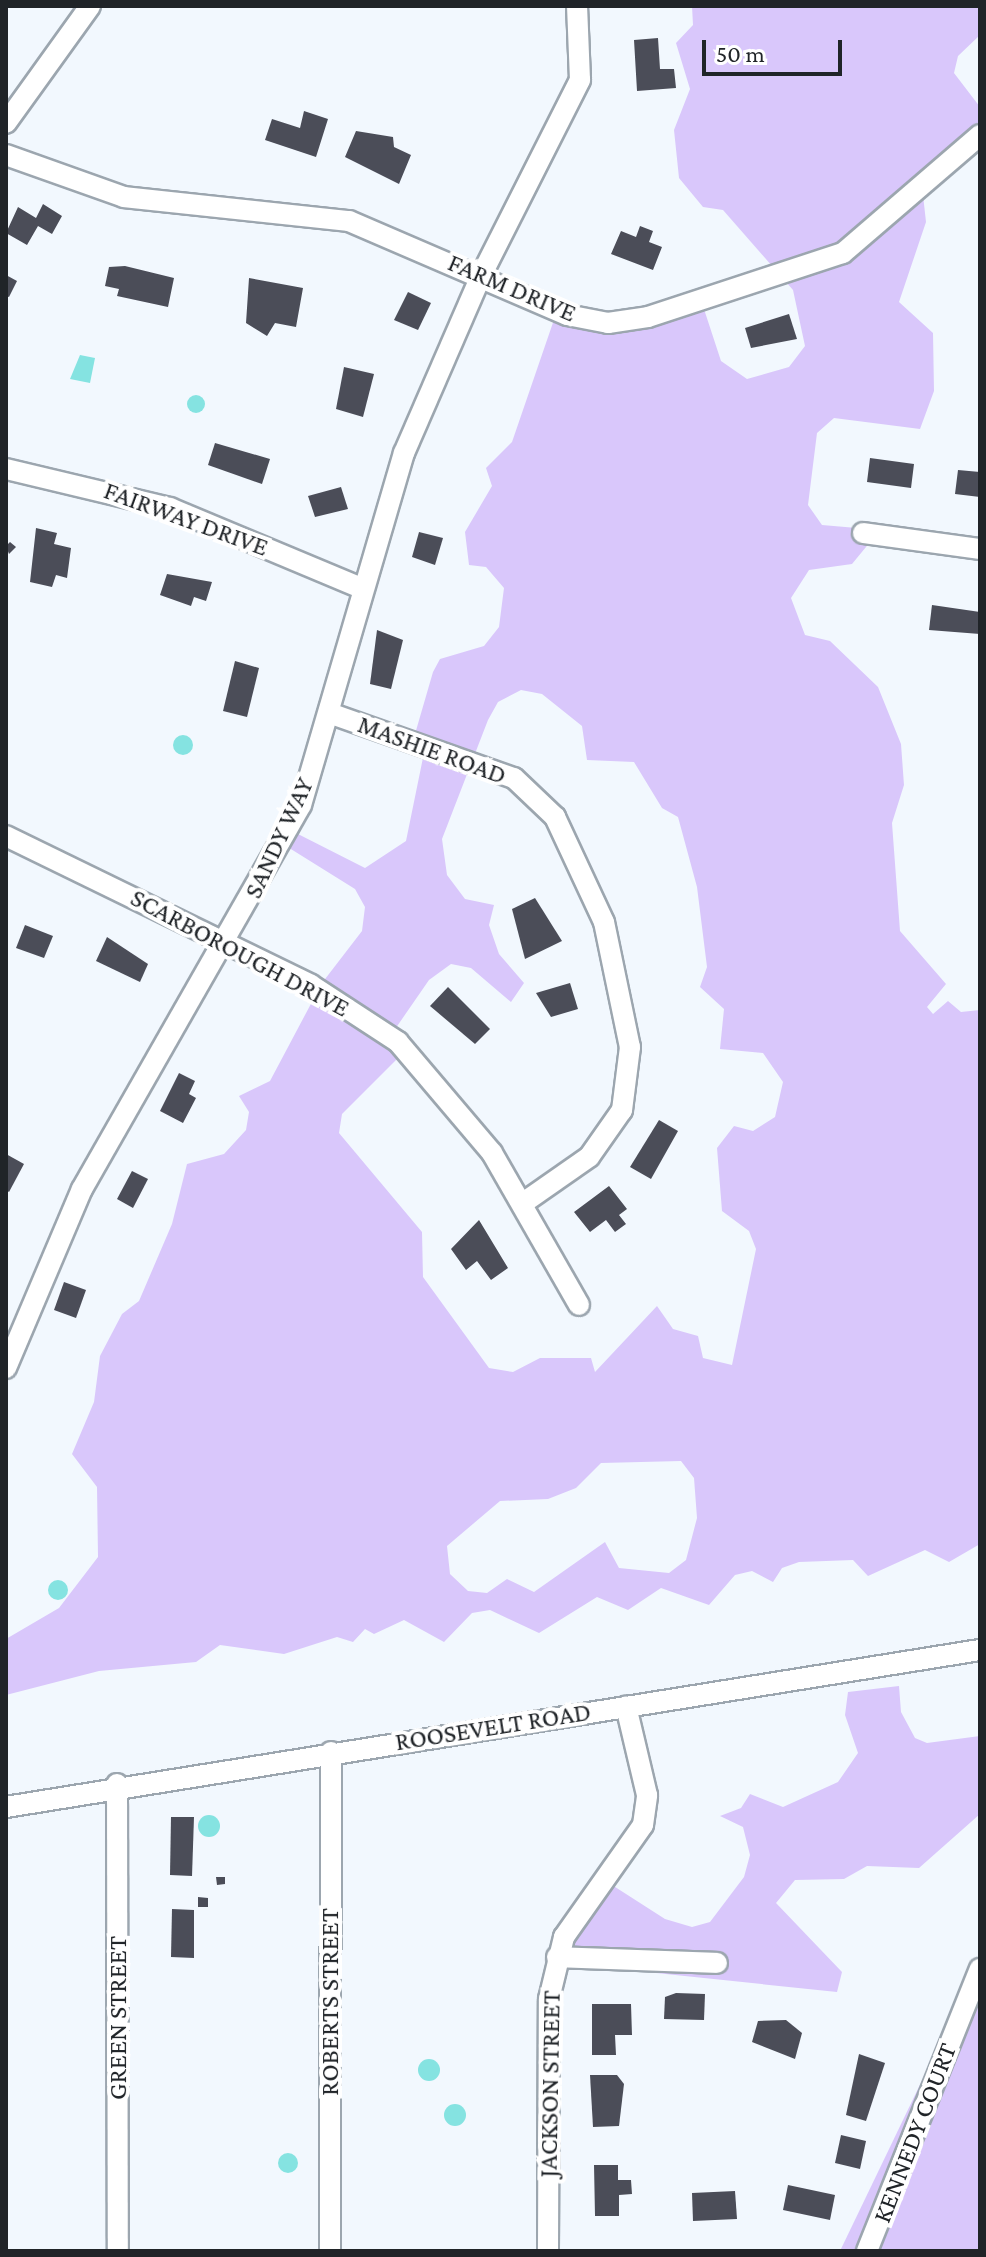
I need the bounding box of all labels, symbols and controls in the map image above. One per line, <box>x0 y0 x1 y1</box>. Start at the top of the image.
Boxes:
scale bar <box>706 24 846 74</box>
text: 50 m <box>716 40 765 67</box>
street label: FARM DRIVE <box>443 247 581 329</box>
street label: FAIRWAY DRIVE <box>100 475 272 563</box>
street label: MASHIE ROAD <box>353 709 511 791</box>
street label: SANDY WAY <box>237 773 321 903</box>
street label: SCARBOROUGH DRIVE <box>125 882 355 1024</box>
street label: ROOSEVELT ROAD <box>393 1696 593 1758</box>
street label: ROBERTS STREET <box>314 1908 346 2096</box>
street label: GREEN STREET <box>102 1936 134 2100</box>
street label: JACKSON STREET <box>533 1990 567 2178</box>
street label: KENNEDY COURT <box>866 2039 964 2227</box>

